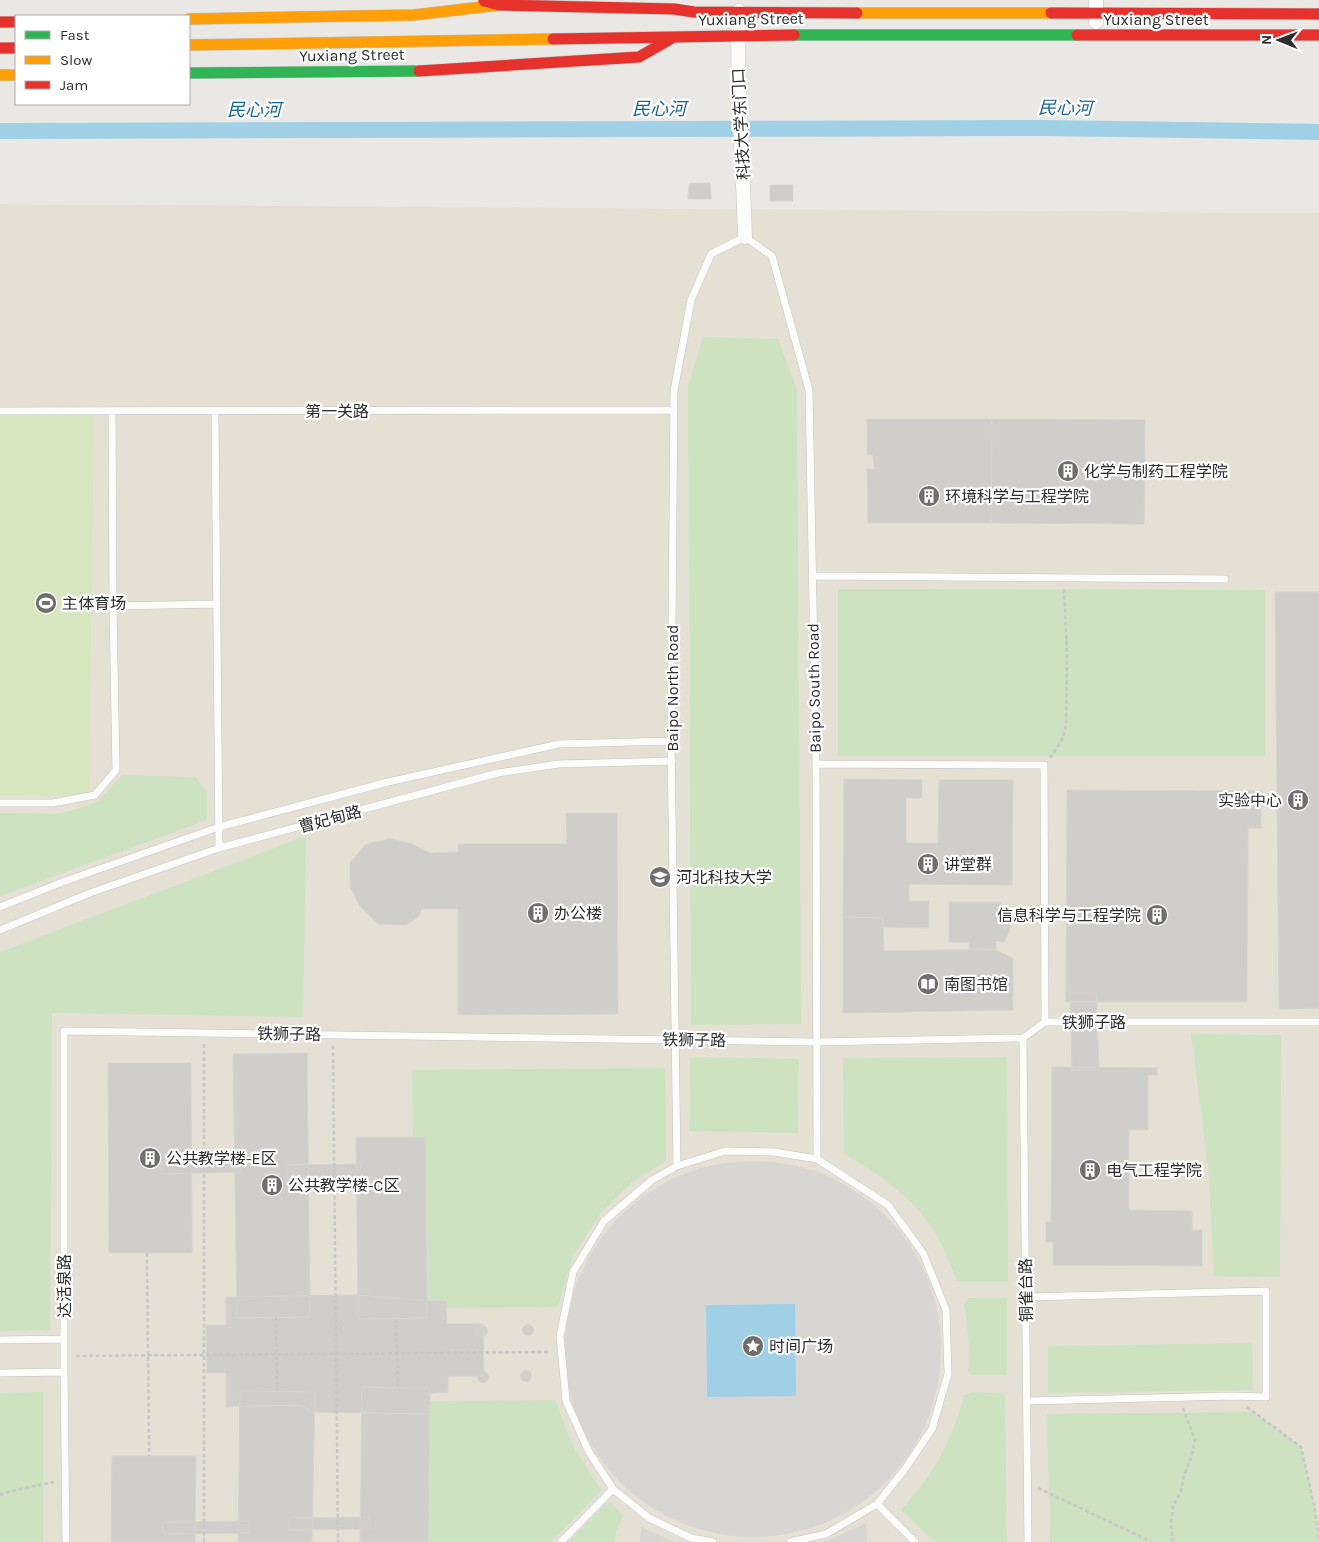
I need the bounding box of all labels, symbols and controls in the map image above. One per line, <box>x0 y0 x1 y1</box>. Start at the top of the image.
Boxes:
street label: Yuxiang Street <box>698 9 804 29</box>
street label: Yuxiang Street <box>1103 10 1209 29</box>
legend <box>15 15 190 105</box>
north arrow <box>1254 15 1304 65</box>
text: Fast <box>60 26 90 44</box>
text: N <box>1258 35 1275 45</box>
street label: Yuxiang Street <box>299 45 405 65</box>
text: Slow <box>60 51 92 69</box>
street label: 科技大学东门口 <box>729 68 753 180</box>
text: Jam <box>60 76 88 94</box>
water label: 民心河 <box>1038 97 1095 120</box>
water label: 民心河 <box>632 98 689 120</box>
water label: 民心河 <box>227 99 284 121</box>
street label: 第一关路 <box>305 402 369 421</box>
building icon: 化学与制药工程学院 <box>1056 459 1080 483</box>
place label: 化学与制药工程学院 <box>1084 462 1228 481</box>
building icon: 环境科学与工程学院 <box>917 484 941 508</box>
place label: 环境科学与工程学院 <box>945 487 1089 506</box>
sports icon: 主体育场 <box>34 591 58 615</box>
place label: 主体育场 <box>62 594 126 613</box>
street label: Baipo South Road <box>803 623 825 753</box>
street label: Baipo North Road <box>663 624 682 752</box>
building icon: 实验中心 <box>1286 788 1310 812</box>
place label: 实验中心 <box>1218 791 1282 810</box>
street label: 曹妃甸路 <box>297 802 363 836</box>
building icon: 讲堂群 <box>916 852 940 876</box>
place label: 讲堂群 <box>944 855 992 874</box>
school or university icon: 河北科技大学 <box>648 865 672 889</box>
place label: 河北科技大学 <box>676 868 772 887</box>
building icon: 办公楼 <box>526 901 550 925</box>
building icon: 信息科学与工程学院 <box>1145 903 1169 927</box>
place label: 办公楼 <box>554 904 602 923</box>
place label: 信息科学与工程学院 <box>997 906 1141 925</box>
library icon: 南图书馆 <box>916 972 940 996</box>
place label: 南图书馆 <box>944 975 1008 994</box>
street label: 铁狮子路 <box>1062 1013 1126 1032</box>
street label: 铁狮子路 <box>257 1024 321 1044</box>
street label: 铁狮子路 <box>662 1030 726 1050</box>
building icon: 公共教学楼-E区 <box>138 1146 162 1170</box>
place label: 公共教学楼-E区 <box>166 1149 277 1168</box>
building icon: 电气工程学院 <box>1078 1158 1102 1182</box>
place label: 电气工程学院 <box>1106 1161 1202 1180</box>
building icon: 公共教学楼-C区 <box>260 1173 284 1197</box>
place label: 公共教学楼-C区 <box>288 1176 399 1195</box>
street label: 达活泉路 <box>55 1254 74 1318</box>
street label: 铜雀台路 <box>1016 1258 1036 1322</box>
place icon: 时间广场 <box>741 1334 765 1358</box>
place label: 时间广场 <box>769 1337 833 1356</box>

